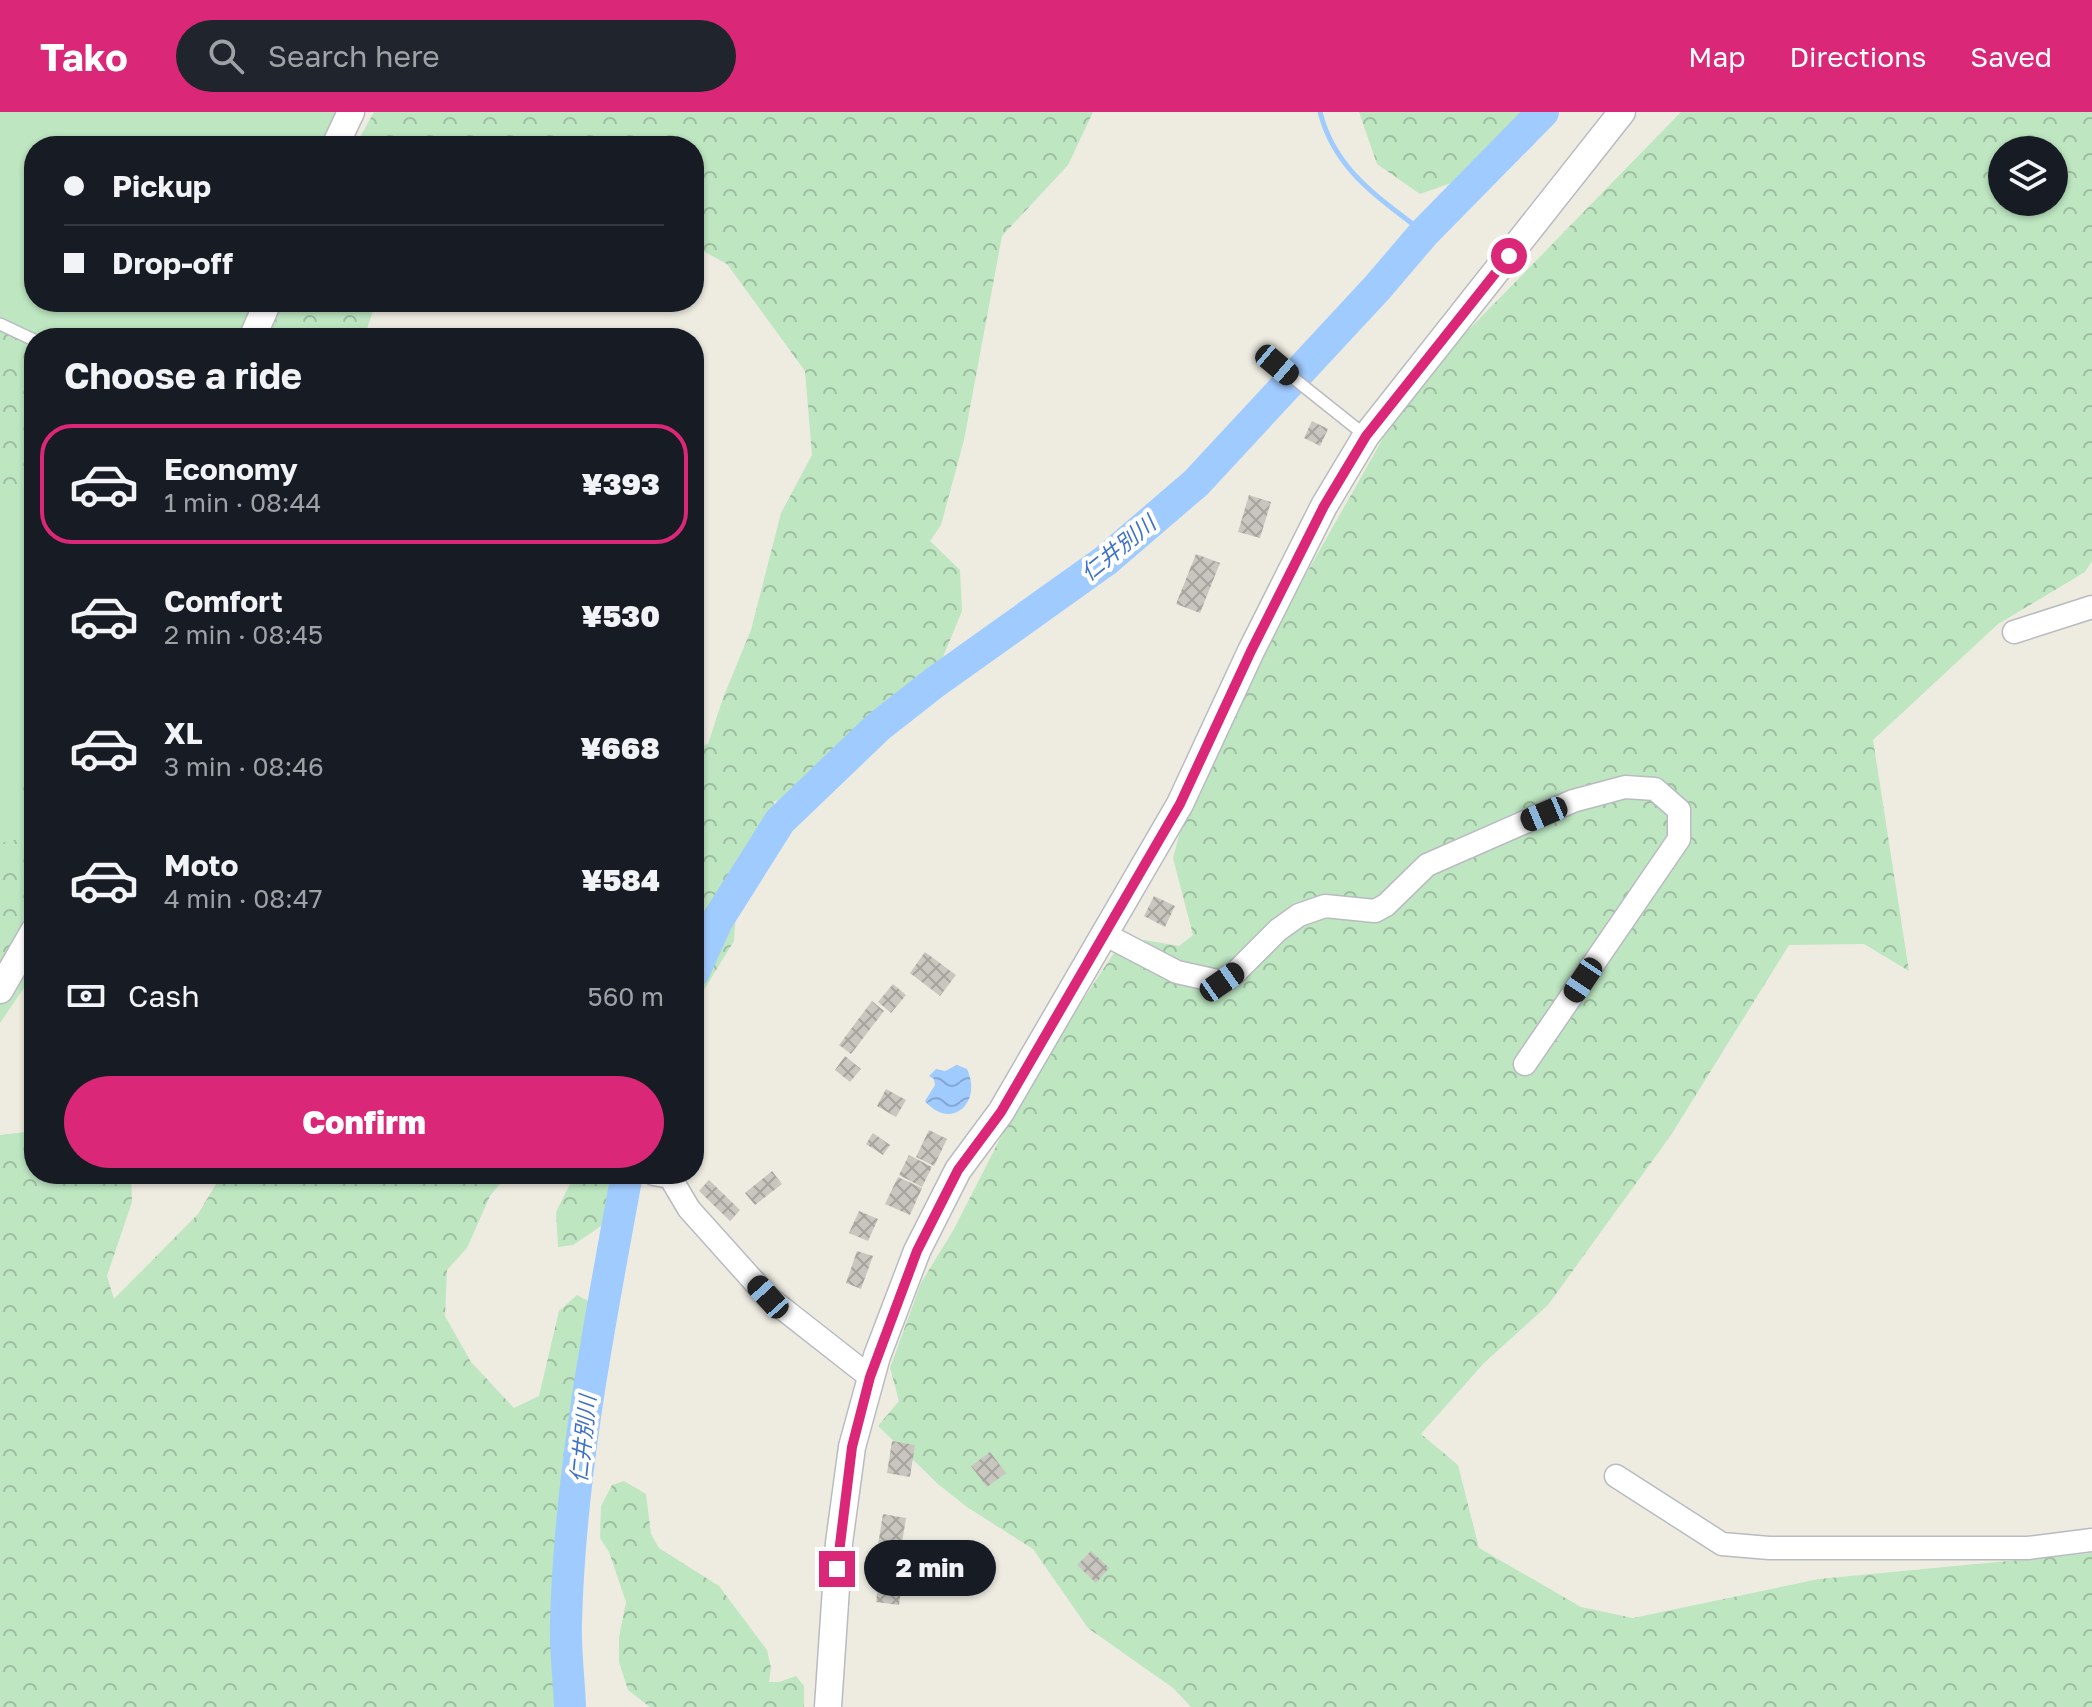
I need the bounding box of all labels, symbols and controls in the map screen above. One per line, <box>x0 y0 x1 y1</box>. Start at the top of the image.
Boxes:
search box <box>176 20 736 92</box>
text: Tako <box>40 34 128 79</box>
icon: search <box>204 34 248 78</box>
text: Search here <box>268 38 440 74</box>
text: Map <box>1688 40 1745 73</box>
text: Directions <box>1789 40 1926 73</box>
text: Saved <box>1970 40 2052 73</box>
map controls <box>1988 136 2068 216</box>
button: layers <box>1988 136 2068 216</box>
text: Pickup <box>112 168 211 204</box>
route start <box>1491 238 1527 274</box>
text: Drop-off <box>112 245 233 281</box>
car <box>1251 340 1303 390</box>
text: Choose a ride <box>64 354 302 397</box>
icon: car <box>68 448 140 520</box>
text: Economy <box>164 451 298 487</box>
text: ¥393 <box>582 466 660 502</box>
text: 1 min · 08:44 <box>164 487 321 518</box>
water label: 仁井別川 <box>1075 508 1162 586</box>
icon: car <box>68 580 140 652</box>
text: Comfort <box>164 583 283 619</box>
text: ¥530 <box>581 598 660 634</box>
text: 2 min · 08:45 <box>164 619 323 650</box>
icon: car <box>68 712 140 784</box>
text: XL <box>164 715 203 751</box>
text: ¥668 <box>580 730 660 766</box>
text: 3 min · 08:46 <box>164 751 324 782</box>
car <box>1517 794 1571 834</box>
icon: car <box>68 844 140 916</box>
text: Moto <box>164 847 239 883</box>
text: ¥584 <box>581 862 660 898</box>
text: 4 min · 08:47 <box>164 883 323 914</box>
car <box>1560 953 1606 1007</box>
car <box>1195 958 1249 1006</box>
icon: cash <box>64 974 108 1018</box>
text: Cash <box>128 978 200 1014</box>
text: 560 m <box>588 981 664 1012</box>
button: Confirm <box>64 1076 664 1168</box>
car <box>743 1271 793 1323</box>
water label: 仁井別川 <box>564 1392 601 1484</box>
callout: 2 min <box>865 1541 997 1597</box>
route end <box>819 1551 855 1587</box>
text: 2 min <box>896 1552 964 1583</box>

